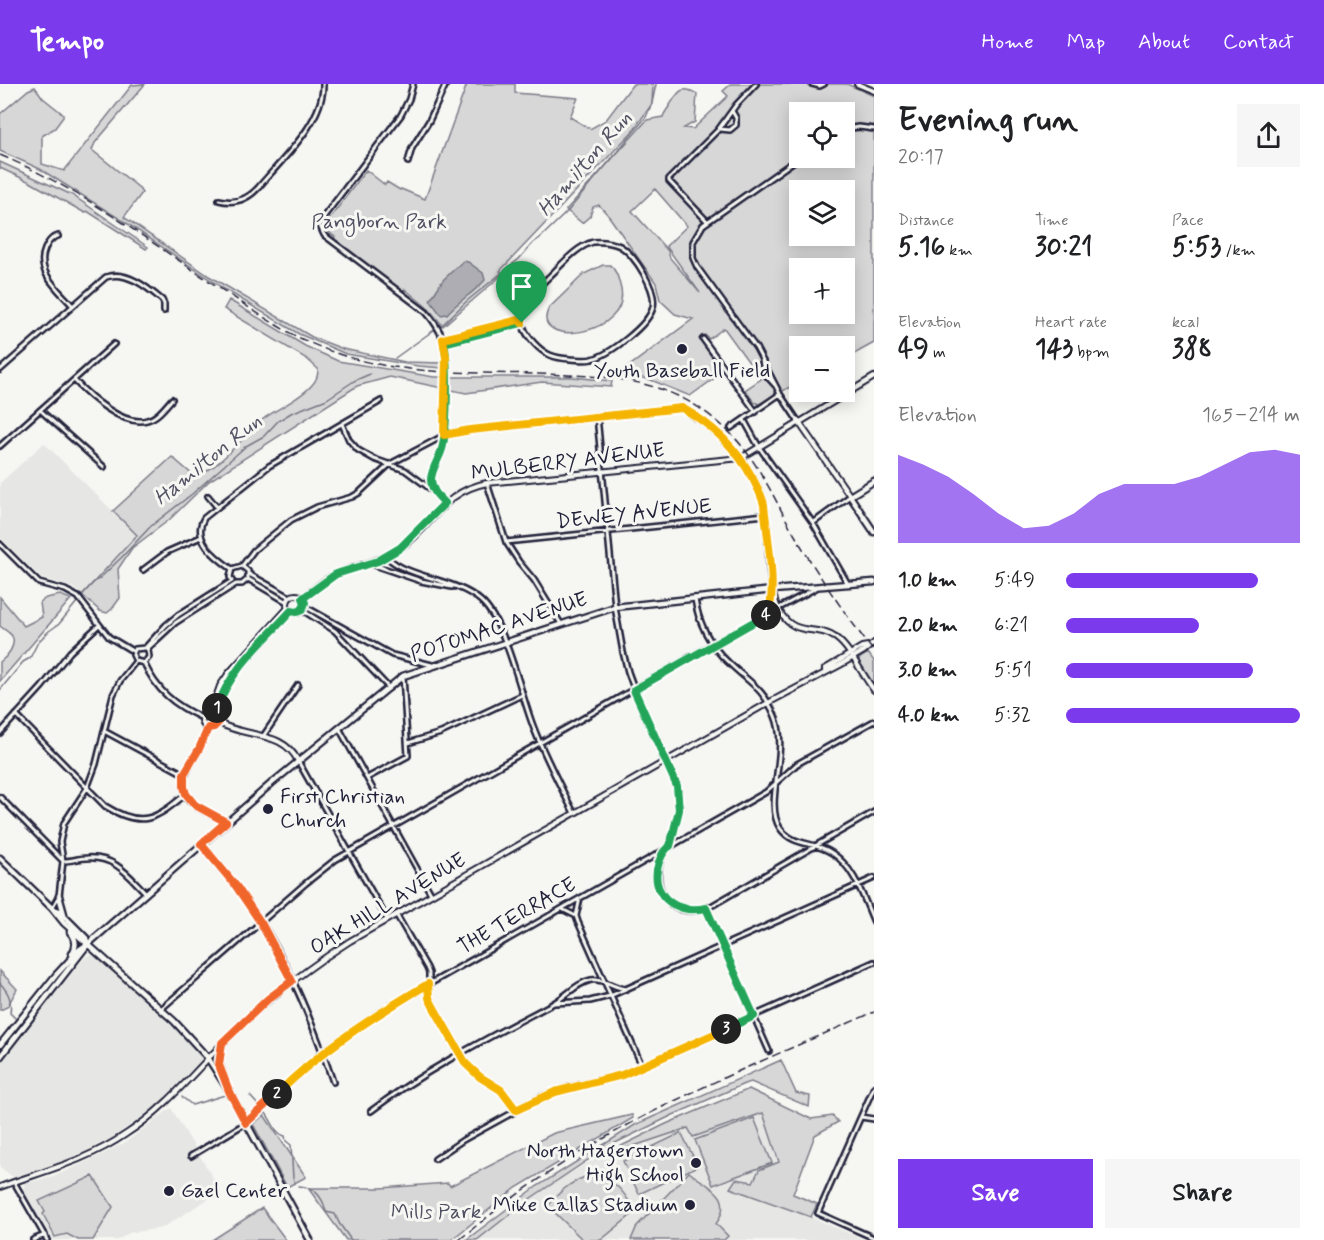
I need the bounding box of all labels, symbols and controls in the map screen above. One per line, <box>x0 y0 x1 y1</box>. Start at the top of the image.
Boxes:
text: Tempo <box>30 24 104 61</box>
text: Home <box>982 28 1034 56</box>
text: Map <box>1067 28 1105 56</box>
text: About <box>1138 28 1190 56</box>
text: Contact <box>1223 28 1294 56</box>
text: Evening run <box>898 99 1078 143</box>
map controls <box>789 102 855 402</box>
button: locate <box>789 102 855 168</box>
button: share <box>1237 104 1300 167</box>
water label: Hamilton Run <box>531 105 639 223</box>
text: 20:17 <box>898 144 944 171</box>
button: layers <box>789 180 855 246</box>
park label: Pangborn Park <box>311 208 447 237</box>
text: Distance <box>898 210 954 231</box>
text: Time <box>1035 210 1069 231</box>
text: Pace <box>1172 210 1204 231</box>
text: 5.16 <box>898 231 945 265</box>
text: 30:21 <box>1035 231 1093 265</box>
text: 5:53 <box>1172 231 1221 265</box>
text: km <box>945 240 973 261</box>
text: /km <box>1221 240 1256 261</box>
button: + <box>789 258 855 324</box>
pin <box>496 261 547 323</box>
icon: arrive <box>505 270 538 303</box>
text: Elevation <box>898 312 961 333</box>
text: Heart rate <box>1035 312 1107 333</box>
text: kcal <box>1172 312 1199 333</box>
text: 49 <box>898 333 929 367</box>
text: 143 <box>1035 333 1073 367</box>
text: 388 <box>1172 333 1212 367</box>
button: − <box>789 336 855 402</box>
marker: Youth Baseball Field <box>675 342 689 356</box>
text: m <box>929 342 946 363</box>
text: bpm <box>1073 342 1110 363</box>
place label: Youth Baseball Field <box>594 357 770 385</box>
text: Elevation <box>898 402 977 429</box>
text: 165–214 m <box>1202 402 1300 429</box>
water label: Hamilton Run <box>148 408 268 512</box>
street label: MULBERRY AVENUE <box>470 436 666 488</box>
street label: DEWEY AVENUE <box>555 492 713 536</box>
text: 1.0 km <box>898 567 957 594</box>
text: 5:49 <box>994 567 1035 594</box>
street label: POTOMAC AVENUE <box>407 585 591 669</box>
pin: 4 <box>751 600 781 630</box>
text: 4 <box>761 604 771 625</box>
text: 2.0 km <box>898 612 958 639</box>
text: 6:21 <box>994 612 1028 639</box>
text: 3.0 km <box>898 657 957 684</box>
text: 5:51 <box>994 657 1032 684</box>
pin: 1 <box>202 693 232 723</box>
text: 1 <box>213 697 221 718</box>
text: 4.0 km <box>898 702 960 729</box>
text: 5:32 <box>994 702 1031 729</box>
place label: First Christian Church <box>280 783 405 835</box>
marker: First Christian Church <box>261 802 275 816</box>
street label: OAK HILL AVENUE <box>305 846 471 962</box>
street label: THE TERRACE <box>453 871 581 961</box>
pin: 3 <box>711 1014 741 1044</box>
text: 3 <box>722 1018 730 1039</box>
pin: 2 <box>262 1079 292 1109</box>
text: 2 <box>273 1083 281 1104</box>
place label: North Hagerstown High School <box>527 1137 684 1191</box>
marker: North Hagerstown High School <box>689 1156 703 1170</box>
button: Save <box>898 1159 1093 1228</box>
button: Share <box>1105 1159 1300 1228</box>
place label: Gael Center <box>181 1177 287 1205</box>
marker: Gael Center <box>162 1184 176 1198</box>
place label: Mike Callas Stadium <box>493 1191 678 1219</box>
park label: Mills Park <box>391 1198 482 1226</box>
marker: Mike Callas Stadium <box>683 1198 697 1212</box>

